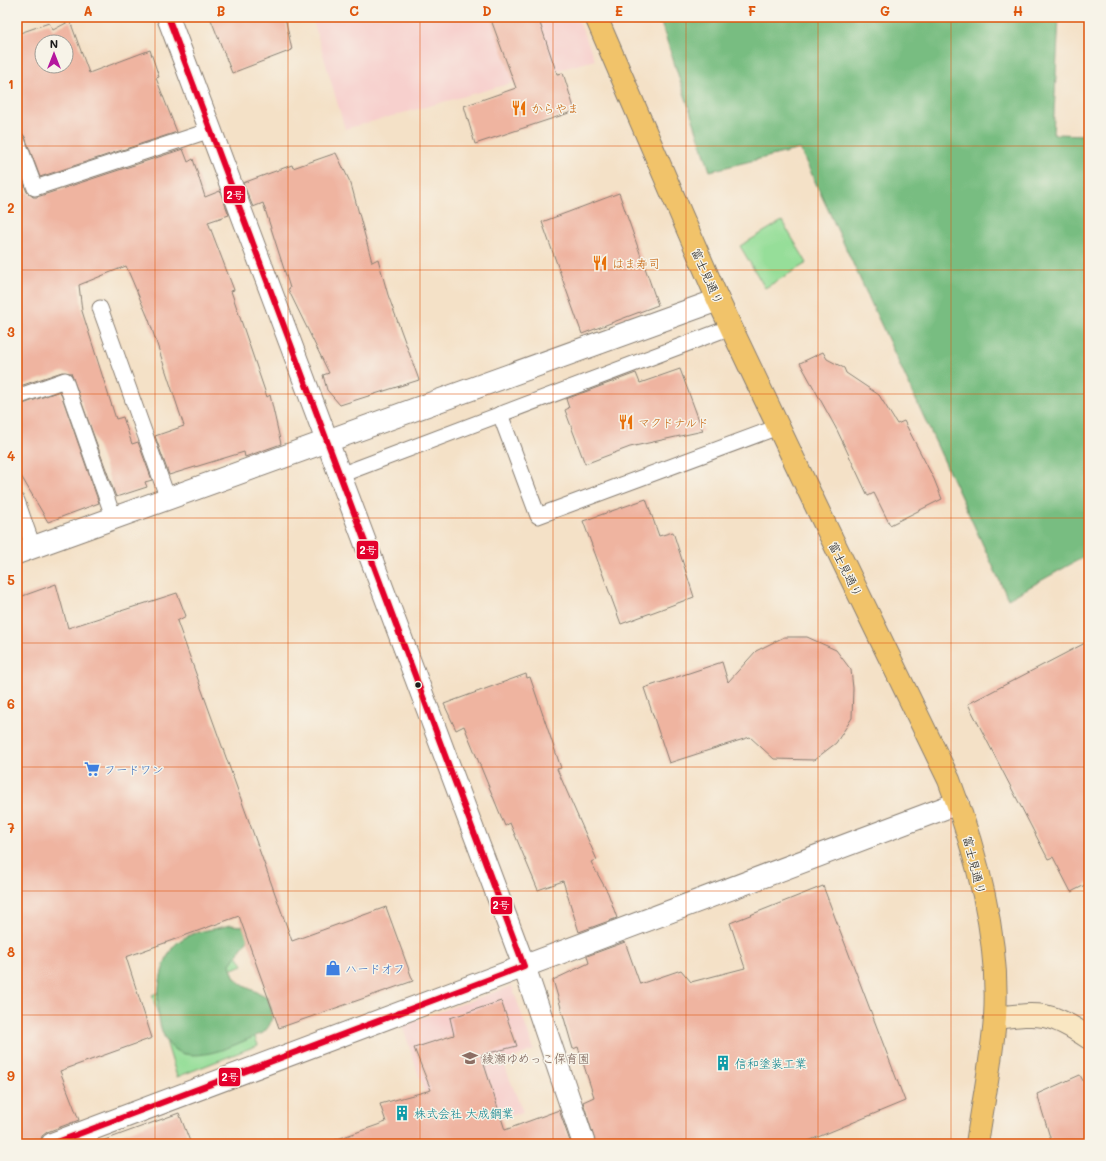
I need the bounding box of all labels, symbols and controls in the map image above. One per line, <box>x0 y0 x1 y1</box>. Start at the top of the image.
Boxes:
text: A <box>83 2 93 19</box>
text: B <box>217 2 226 19</box>
text: C <box>349 2 359 19</box>
text: D <box>482 2 492 19</box>
text: E <box>615 2 623 19</box>
text: F <box>748 2 756 19</box>
text: G <box>880 2 890 19</box>
text: H <box>1013 2 1023 19</box>
north arrow <box>34 34 74 74</box>
text: N <box>50 36 58 51</box>
text: 1 <box>8 75 14 92</box>
restaurant icon: からやま <box>510 99 528 117</box>
place label: からやま <box>531 100 579 116</box>
line badge: 2号 <box>223 185 246 204</box>
text: 2号 <box>226 187 244 202</box>
text: 2 <box>7 199 15 216</box>
street label: 富士見通り <box>688 245 728 307</box>
restaurant icon: はま寿司 <box>591 254 609 272</box>
place label: はま寿司 <box>612 255 660 271</box>
text: 3 <box>7 323 15 340</box>
restaurant icon: マクドナルド <box>617 413 635 431</box>
place label: マクドナルド <box>638 414 709 430</box>
text: 4 <box>7 447 15 464</box>
street label: 富士見通り <box>826 539 866 599</box>
line badge: 2号 <box>356 540 379 560</box>
text: 2号 <box>359 542 377 557</box>
text: 5 <box>7 571 15 588</box>
unlabelled marker <box>413 680 423 690</box>
text: 6 <box>7 695 15 712</box>
supermarket icon: フードワン <box>83 760 101 778</box>
place label: フードワン <box>104 761 164 777</box>
text: 7 <box>7 819 15 836</box>
street label: 富士見通り <box>960 834 990 896</box>
line badge: 2号 <box>490 896 513 915</box>
text: 2号 <box>492 897 510 912</box>
text: 8 <box>7 943 15 960</box>
shop icon: ハードオフ <box>324 959 342 977</box>
place label: ハードオフ <box>345 960 405 976</box>
school or university icon: 綾瀬ゆめっこ保育園 <box>461 1049 479 1067</box>
place label: 綾瀬ゆめっこ保育園 <box>482 1050 590 1066</box>
building icon: 信和塗装工業 <box>714 1054 732 1072</box>
place label: 信和塗装工業 <box>735 1055 807 1071</box>
text: 9 <box>7 1067 15 1084</box>
line badge: 2号 <box>218 1067 241 1087</box>
text: 2号 <box>221 1069 239 1084</box>
building icon: 株式会社 大成鋼業 <box>393 1104 411 1122</box>
place label: 株式会社 大成鋼業 <box>414 1105 514 1121</box>

